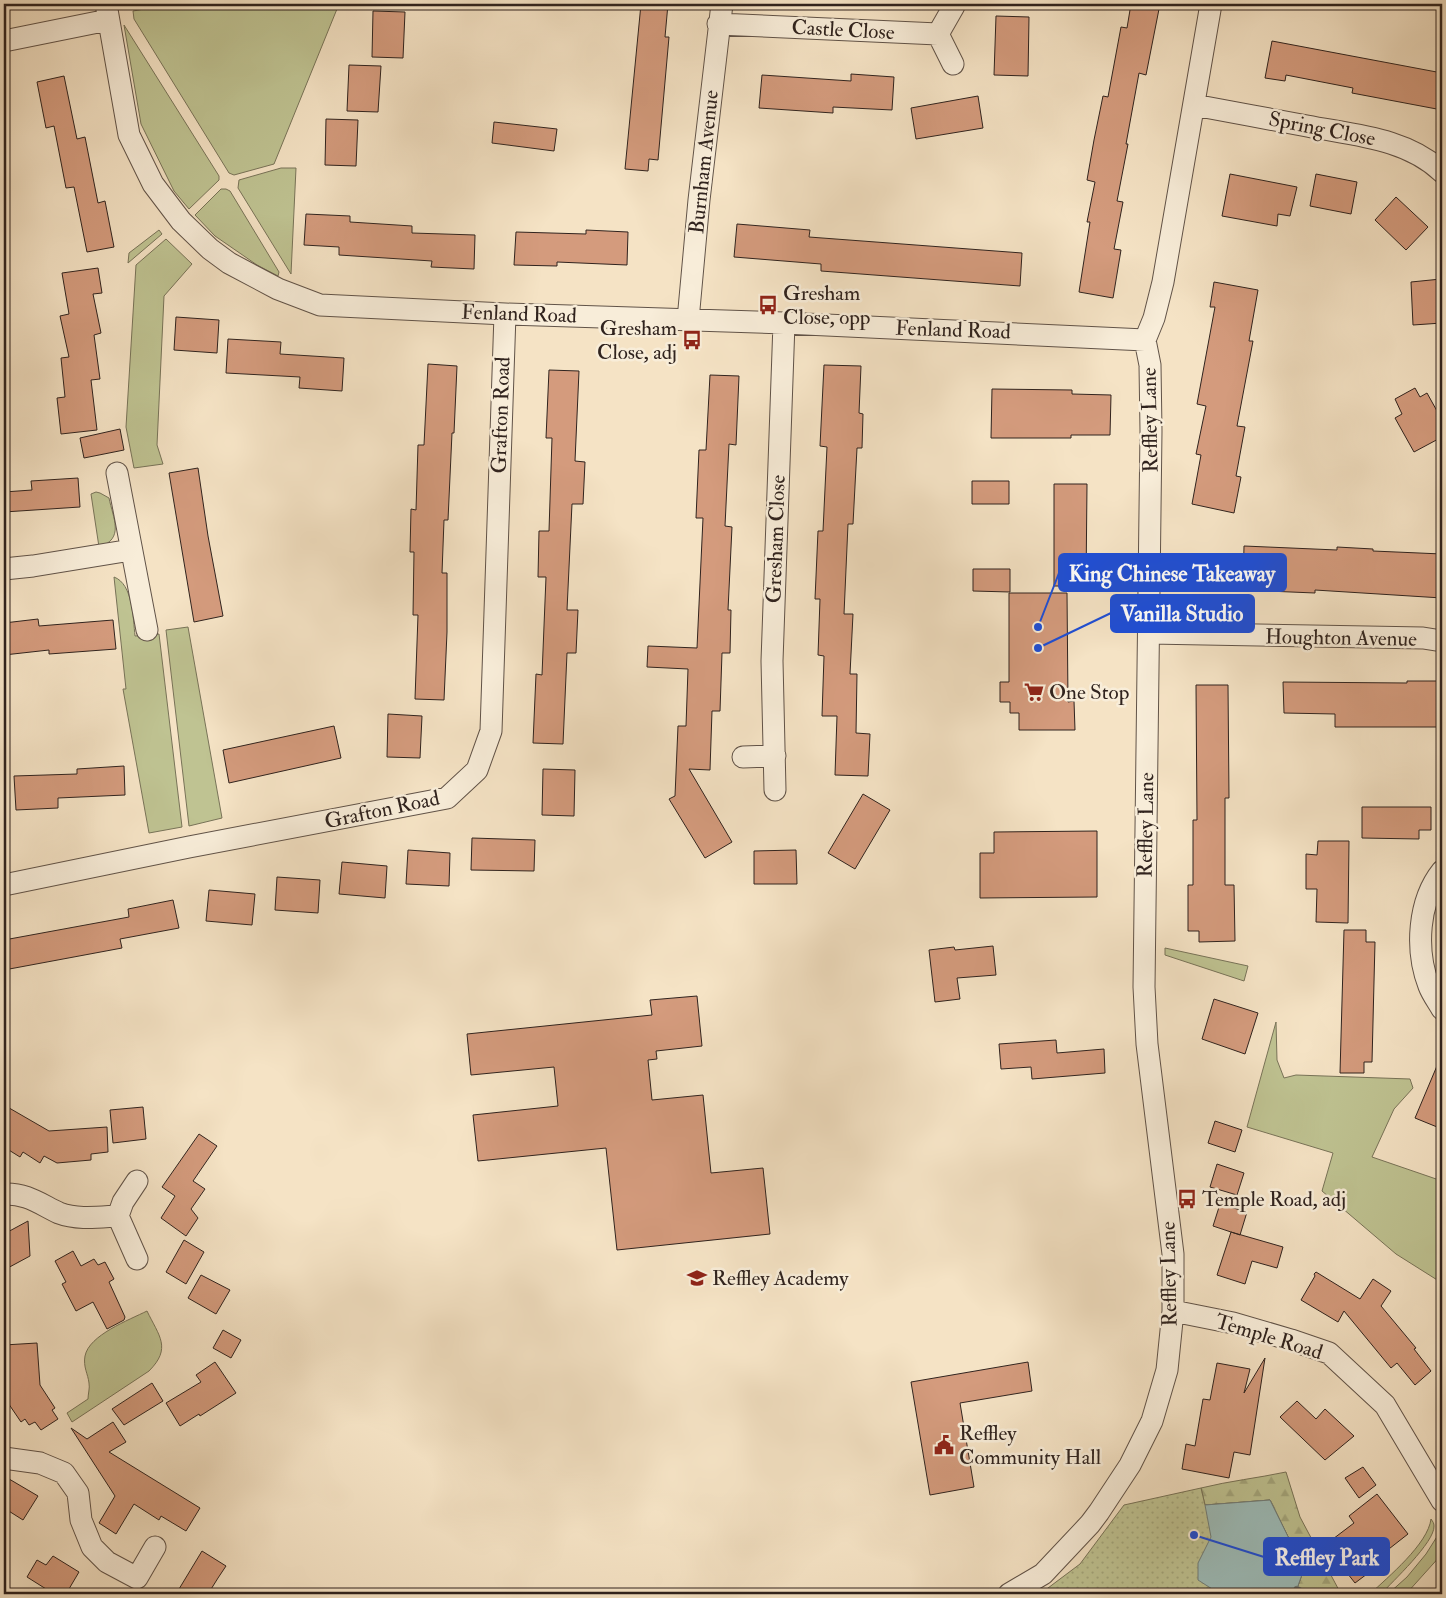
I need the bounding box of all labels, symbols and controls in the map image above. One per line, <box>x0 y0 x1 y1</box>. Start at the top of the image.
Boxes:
street label: Castle Close <box>791 14 895 46</box>
street label: Burnham Avenue <box>683 89 725 235</box>
street label: Spring Close <box>1266 105 1378 153</box>
place label: Gresham Close, opp <box>783 280 871 331</box>
bus stop icon: Gresham Close, opp <box>757 294 779 316</box>
street label: Fenland Road <box>461 298 578 330</box>
street label: Fenland Road <box>895 314 1012 346</box>
place label: Gresham Close, adj <box>597 315 677 366</box>
bus stop icon: Gresham Close, adj <box>681 329 703 351</box>
street label: Grafton Road <box>485 355 517 474</box>
street label: Reffley Lane <box>1136 367 1164 473</box>
street label: Gresham Close <box>760 474 792 604</box>
callout: King Chinese Takeaway <box>1059 554 1286 591</box>
text: King Chinese Takeaway <box>1069 560 1277 589</box>
callout: Vanilla Studio <box>1111 595 1254 632</box>
text: Vanilla Studio <box>1120 600 1244 628</box>
street label: Houghton Avenue <box>1265 623 1417 653</box>
place label: One Stop <box>1049 679 1129 706</box>
supermarket icon: One Stop <box>1023 681 1045 703</box>
street label: Reffley Lane <box>1132 772 1160 878</box>
street label: Grafton Road <box>322 785 443 835</box>
place label: Temple Road, adj <box>1202 1186 1346 1213</box>
bus stop icon: Temple Road, adj <box>1176 1188 1198 1210</box>
street label: Reffley Lane <box>1155 1221 1183 1327</box>
place label: Reffley Academy <box>712 1265 849 1292</box>
school or university icon: Reffley Academy <box>686 1267 708 1289</box>
street label: Temple Road <box>1212 1308 1327 1366</box>
place label: Reffley Community Hall <box>959 1420 1102 1471</box>
public building icon: Reffley Community Hall <box>933 1434 955 1456</box>
callout: Reffley Park <box>1264 1538 1389 1575</box>
text: Reffley Park <box>1275 1544 1380 1573</box>

